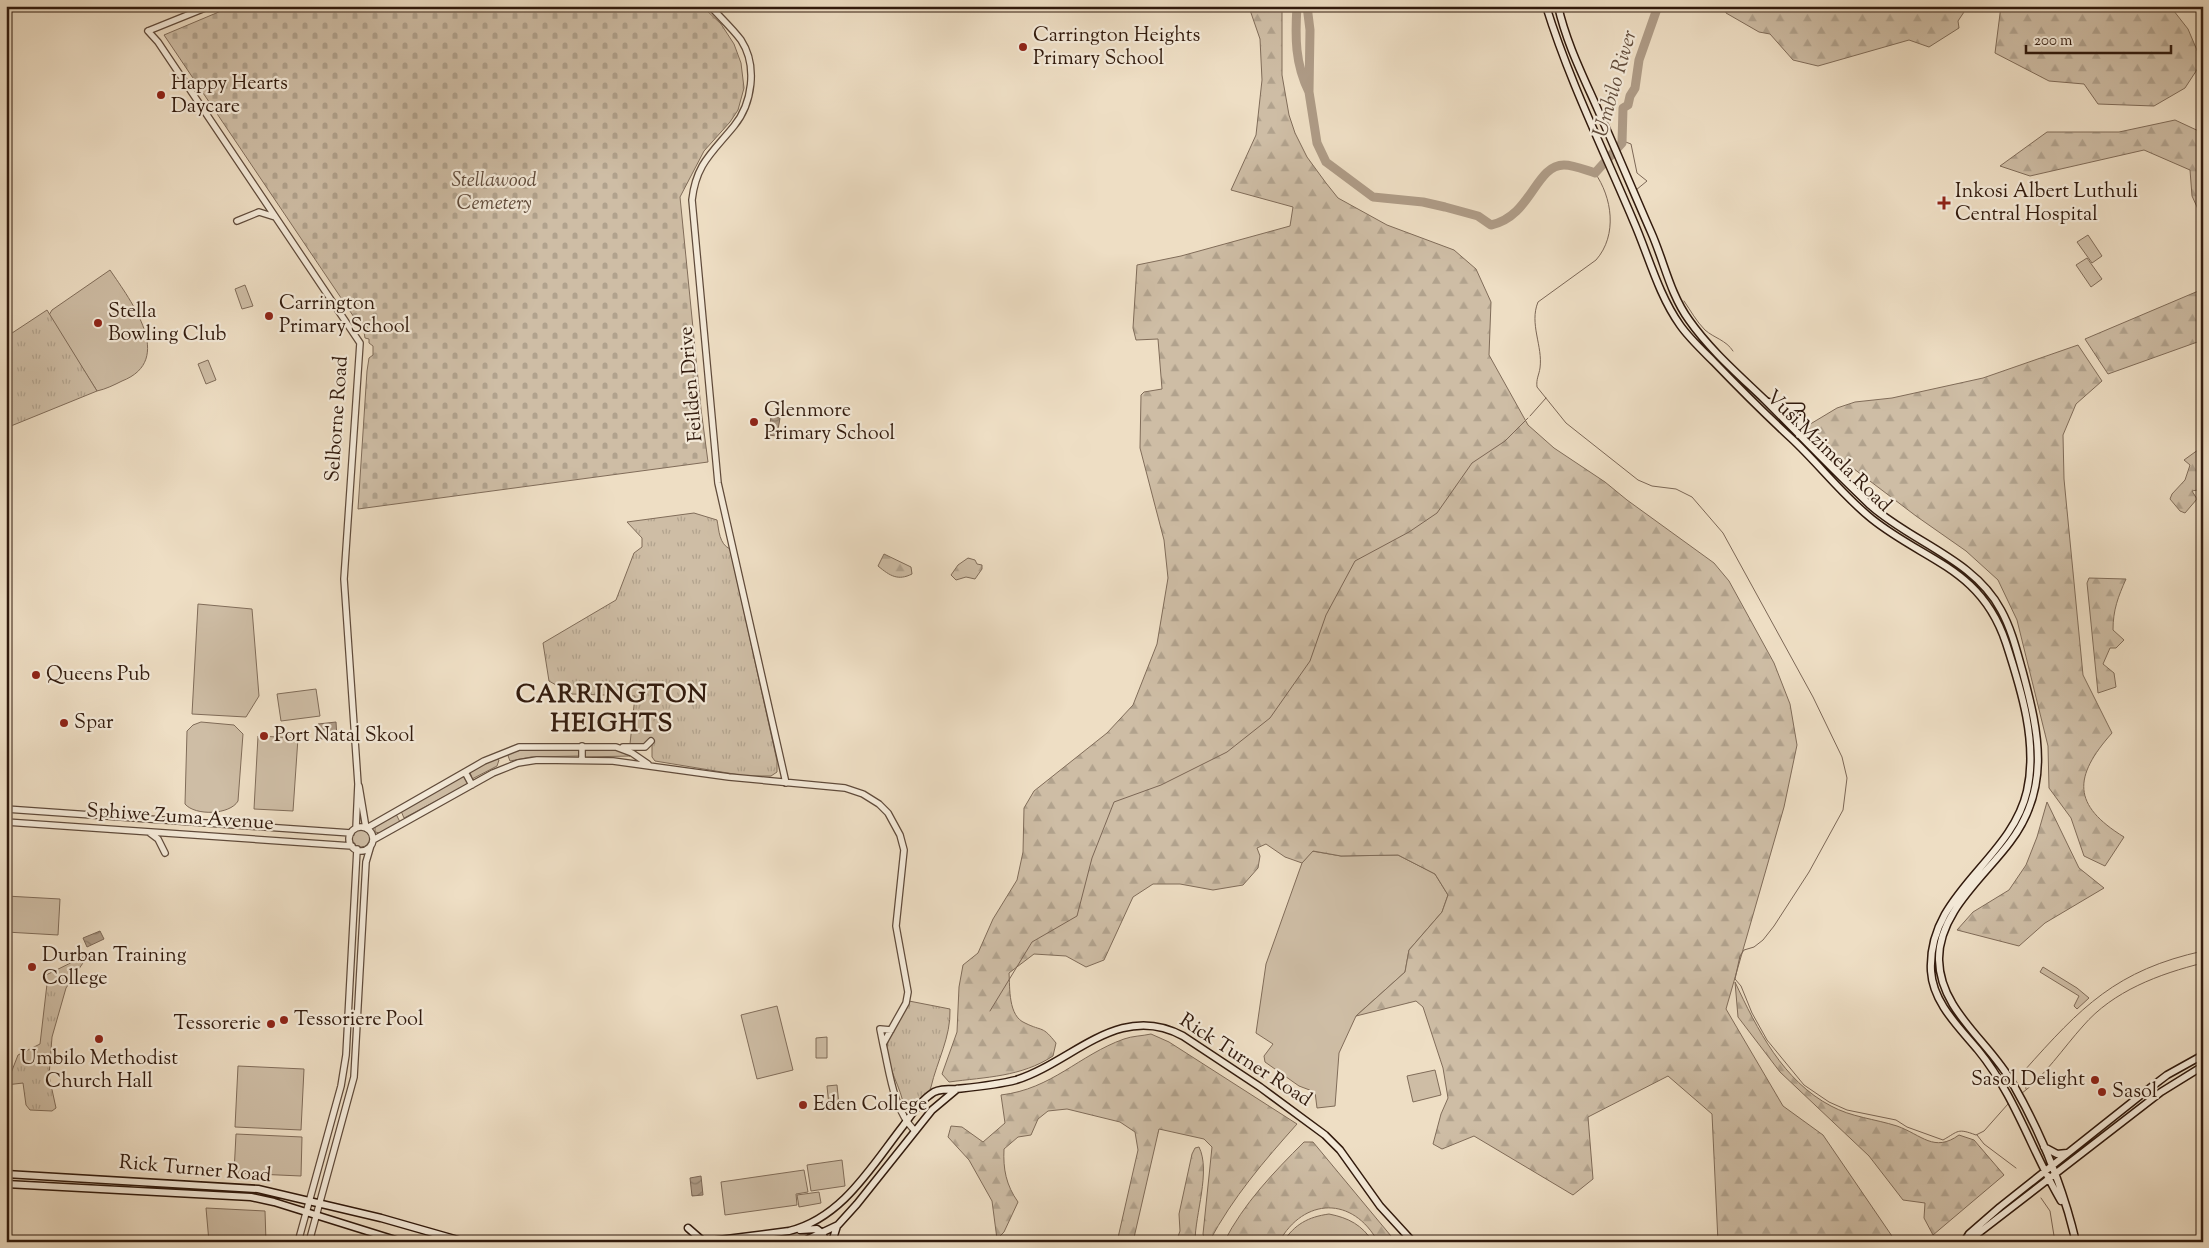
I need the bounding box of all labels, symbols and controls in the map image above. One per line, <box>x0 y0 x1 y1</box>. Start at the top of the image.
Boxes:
place label: Carrington Heights Primary School <box>1033 22 1201 74</box>
scale bar <box>2026 22 2172 54</box>
water label: Umbilo River <box>1586 26 1646 141</box>
text: 200 m <box>2034 31 2073 52</box>
marker: Carrington Heights Primary School <box>1017 41 1029 53</box>
place label: Happy Hearts Daycare <box>171 70 288 122</box>
marker: Happy Hearts Daycare <box>155 89 167 101</box>
park label: Stellawood Cemetery <box>451 167 537 219</box>
place label: Inkosi Albert Luthuli Central Hospital <box>1955 178 2139 230</box>
marker: Inkosi Albert Luthuli Central Hospital <box>1937 196 1951 210</box>
place label: Carrington Primary School <box>279 290 411 342</box>
place label: Stella Bowling Club <box>108 298 227 350</box>
marker: Carrington Primary School <box>263 310 275 322</box>
marker: Stella Bowling Club <box>92 317 104 329</box>
street label: Feilden Drive <box>673 325 711 443</box>
street label: Selborne Road <box>319 355 357 483</box>
street label: Vusi Mzimela Road <box>1758 384 1898 520</box>
place label: Glenmore Primary School <box>764 397 896 449</box>
marker: Glenmore Primary School <box>748 416 760 428</box>
place label: Queens Pub <box>46 661 150 690</box>
marker: Queens Pub <box>30 669 42 681</box>
district label: CARRINGTON HEIGHTS <box>516 678 708 743</box>
place label: Spar <box>74 709 114 738</box>
marker: Spar <box>58 717 70 729</box>
place label: Port Natal Skool <box>274 722 415 751</box>
marker: Port Natal Skool <box>258 730 270 742</box>
street label: Sphiwe Zuma Avenue <box>85 797 275 839</box>
place label: Durban Training College <box>42 942 187 994</box>
marker: Durban Training College <box>26 961 38 973</box>
place label: Tessoriere Pool <box>294 1006 424 1035</box>
street label: Rick Turner Road <box>1173 1007 1317 1115</box>
place label: Tessorerie <box>174 1010 261 1039</box>
marker: Tessoriere Pool <box>278 1014 290 1026</box>
marker: Tessorerie <box>265 1018 277 1030</box>
marker: Umbilo Methodist Church Hall <box>93 1033 105 1045</box>
place label: Umbilo Methodist Church Hall <box>20 1045 178 1097</box>
place label: Sasol Delight <box>1971 1066 2085 1095</box>
marker: Sasol Delight <box>2089 1074 2101 1086</box>
place label: Sasol <box>2112 1078 2158 1107</box>
marker: Sasol <box>2096 1086 2108 1098</box>
place label: Eden College <box>813 1091 927 1120</box>
marker: Eden College <box>797 1099 809 1111</box>
street label: Rick Turner Road <box>118 1149 272 1191</box>

